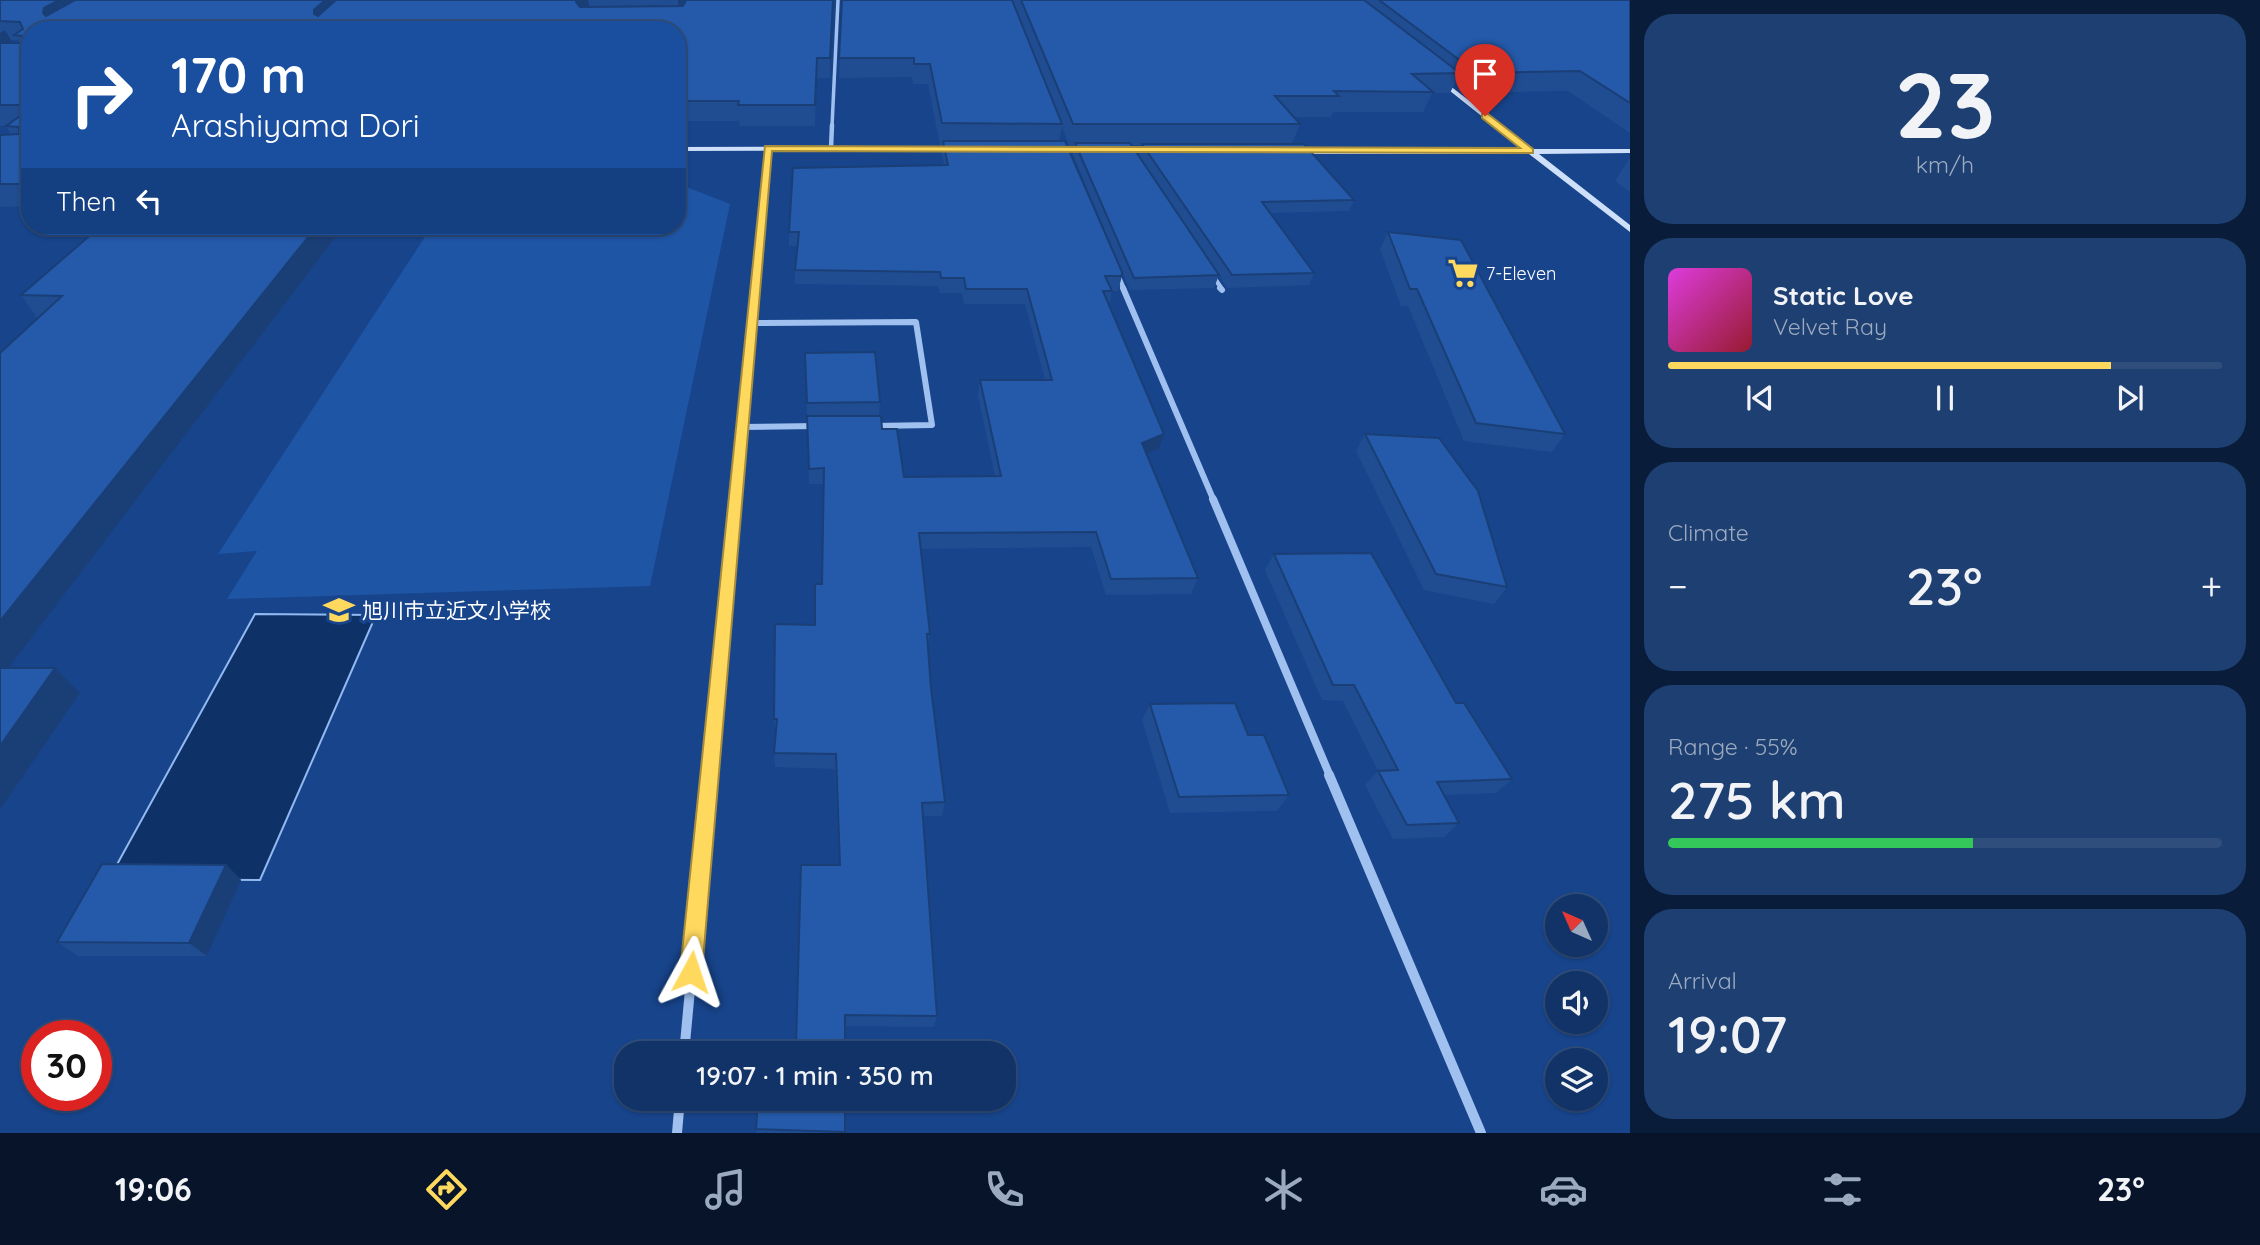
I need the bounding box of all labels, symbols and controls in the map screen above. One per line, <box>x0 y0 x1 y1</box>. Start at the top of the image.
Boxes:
text: 170 m <box>171 44 306 105</box>
pin <box>1455 44 1515 116</box>
text: 23 <box>1895 47 1995 161</box>
icon: right <box>56 49 147 140</box>
icon: arrive <box>1466 55 1504 93</box>
text: Arashiyama Dori <box>171 105 420 145</box>
text: km/h <box>1916 150 1974 179</box>
icon: left <box>130 182 168 220</box>
text: Then <box>56 185 116 218</box>
supermarket icon: 7-Eleven <box>1446 256 1480 290</box>
place label: 7-Eleven <box>1486 262 1557 285</box>
text: Static Love <box>1773 279 1914 312</box>
text: Velvet Ray <box>1773 312 1887 341</box>
icon: previous <box>1741 379 1779 417</box>
icon: pause <box>1926 379 1964 417</box>
icon: next <box>2111 379 2149 417</box>
text: Climate <box>1668 518 1749 547</box>
text: 23° <box>1906 553 1982 618</box>
text: − <box>1668 562 1688 610</box>
text: + <box>2201 562 2222 610</box>
school or university icon: 旭川市立近文小学校 <box>322 593 356 627</box>
place label: 旭川市立近文小学校 <box>362 597 551 623</box>
text: Range · 55% <box>1668 732 1798 761</box>
text: 275 km <box>1668 767 1846 832</box>
north arrow <box>1545 894 1608 957</box>
map controls <box>1545 894 1608 1111</box>
position arrow <box>654 935 728 1009</box>
text: Arrival <box>1668 966 1737 995</box>
button: sound <box>1545 971 1608 1034</box>
text: 19:07 <box>1668 1001 1787 1066</box>
speed limit sign: 30 <box>21 1020 112 1111</box>
button: layers <box>1545 1048 1608 1111</box>
text: 19:07 · 1 min · 350 m <box>696 1059 934 1092</box>
icon: directions <box>422 1165 471 1214</box>
icon: music <box>701 1165 750 1214</box>
icon: phone <box>980 1165 1029 1214</box>
icon: climate <box>1259 1165 1308 1214</box>
icon: car <box>1539 1165 1588 1214</box>
icon: filters <box>1818 1165 1867 1214</box>
text: 19:06 <box>115 1169 192 1209</box>
text: 23° <box>2097 1169 2145 1209</box>

